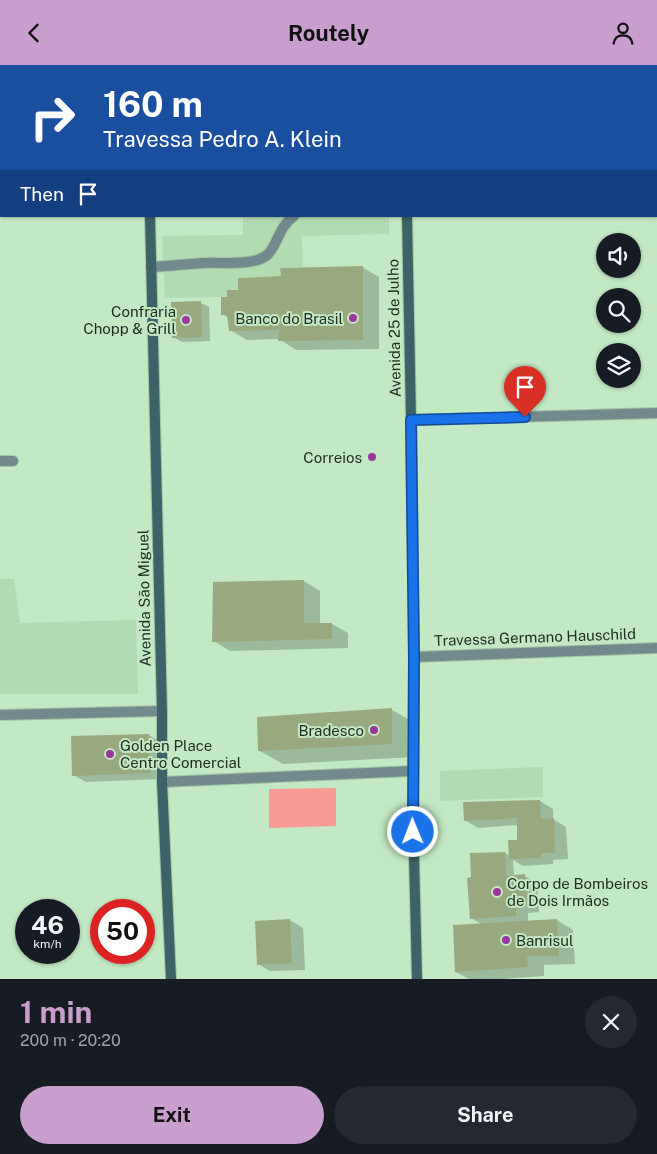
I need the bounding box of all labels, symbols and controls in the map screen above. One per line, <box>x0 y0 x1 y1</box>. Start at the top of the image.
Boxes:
icon: back <box>20 19 48 47</box>
icon: person <box>609 19 637 47</box>
text: Routely <box>288 20 369 46</box>
text: 160 m <box>103 84 203 125</box>
icon: right <box>20 85 85 150</box>
text: Travessa Pedro A. Klein <box>103 126 342 152</box>
icon: arrive <box>74 180 102 208</box>
text: Then <box>20 183 64 205</box>
map controls <box>596 233 641 388</box>
button: sound <box>596 233 641 278</box>
street label: Avenida 25 de Julho <box>384 259 404 397</box>
button: search <box>596 288 641 333</box>
place label: Confraria Chopp & Grill <box>83 303 176 337</box>
place label: Banco do Brasil <box>235 310 343 327</box>
marker: Banco do Brasil <box>347 312 359 324</box>
marker: Confraria Chopp & Grill <box>180 314 192 326</box>
button: layers <box>596 343 641 388</box>
pin <box>504 366 546 417</box>
icon: arrive <box>511 373 539 401</box>
place label: Correios <box>303 449 362 466</box>
marker: Correios <box>366 451 378 463</box>
street label: Avenida São Miguel <box>134 529 154 667</box>
street label: Travessa Germano Hauschild <box>434 625 636 649</box>
place label: Bradesco <box>298 722 364 739</box>
marker: Bradesco <box>368 724 380 736</box>
place label: Golden Place Centro Comercial <box>120 737 241 771</box>
marker: Golden Place Centro Comercial <box>104 748 116 760</box>
position arrow <box>386 805 438 857</box>
place label: Corpo de Bombeiros de Dois Irmãos <box>507 875 648 909</box>
marker: Corpo de Bombeiros de Dois Irmãos <box>491 886 503 898</box>
speed limit sign: 50 <box>90 899 155 964</box>
text: 46 <box>31 910 64 940</box>
place label: Banrisul <box>516 932 574 949</box>
marker: Banrisul <box>500 934 512 946</box>
text: km/h <box>33 937 62 951</box>
text: 1 min <box>20 994 92 1030</box>
button: close <box>585 996 637 1048</box>
text: 200 m · 20:20 <box>20 1031 121 1050</box>
button: Exit <box>20 1086 324 1144</box>
button: Share <box>334 1086 637 1144</box>

